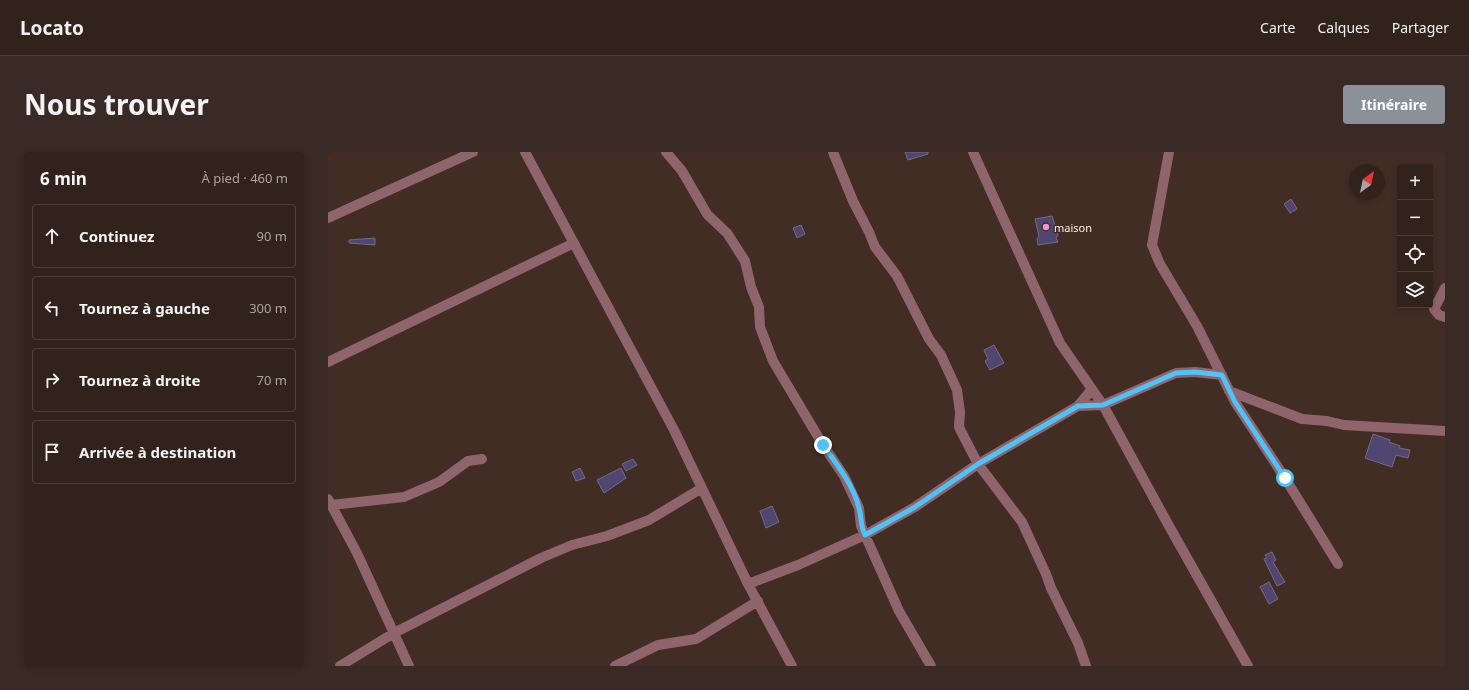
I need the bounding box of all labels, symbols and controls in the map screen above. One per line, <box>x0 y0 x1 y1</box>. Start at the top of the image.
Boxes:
text: Locato <box>20 15 84 41</box>
text: Carte <box>1260 18 1296 37</box>
text: Calques <box>1318 18 1370 37</box>
text: Partager <box>1392 18 1449 37</box>
text: Nous trouver <box>24 85 209 123</box>
button: Itinéraire <box>1343 85 1445 124</box>
north arrow <box>1349 164 1385 200</box>
map controls <box>1397 164 1433 308</box>
button: + <box>1397 164 1433 200</box>
text: 6 min <box>40 167 87 190</box>
text: À pied · 460 m <box>202 169 288 187</box>
button: − <box>1397 200 1433 236</box>
place label: maison <box>1054 220 1092 235</box>
marker: maison <box>1041 222 1051 232</box>
icon: ahead <box>41 225 63 247</box>
text: Continuez <box>79 226 154 246</box>
text: 90 m <box>257 227 287 245</box>
button: locate <box>1397 236 1433 272</box>
button: layers <box>1397 272 1433 308</box>
icon: left <box>41 297 63 319</box>
text: Tournez à gauche <box>79 298 210 318</box>
text: 300 m <box>249 299 287 317</box>
icon: right <box>41 369 63 391</box>
text: Tournez à droite <box>79 370 200 390</box>
text: 70 m <box>257 371 287 389</box>
route end <box>814 436 832 454</box>
icon: arrive <box>41 441 63 463</box>
text: Arrivée à destination <box>79 442 236 462</box>
route start <box>1276 469 1294 487</box>

